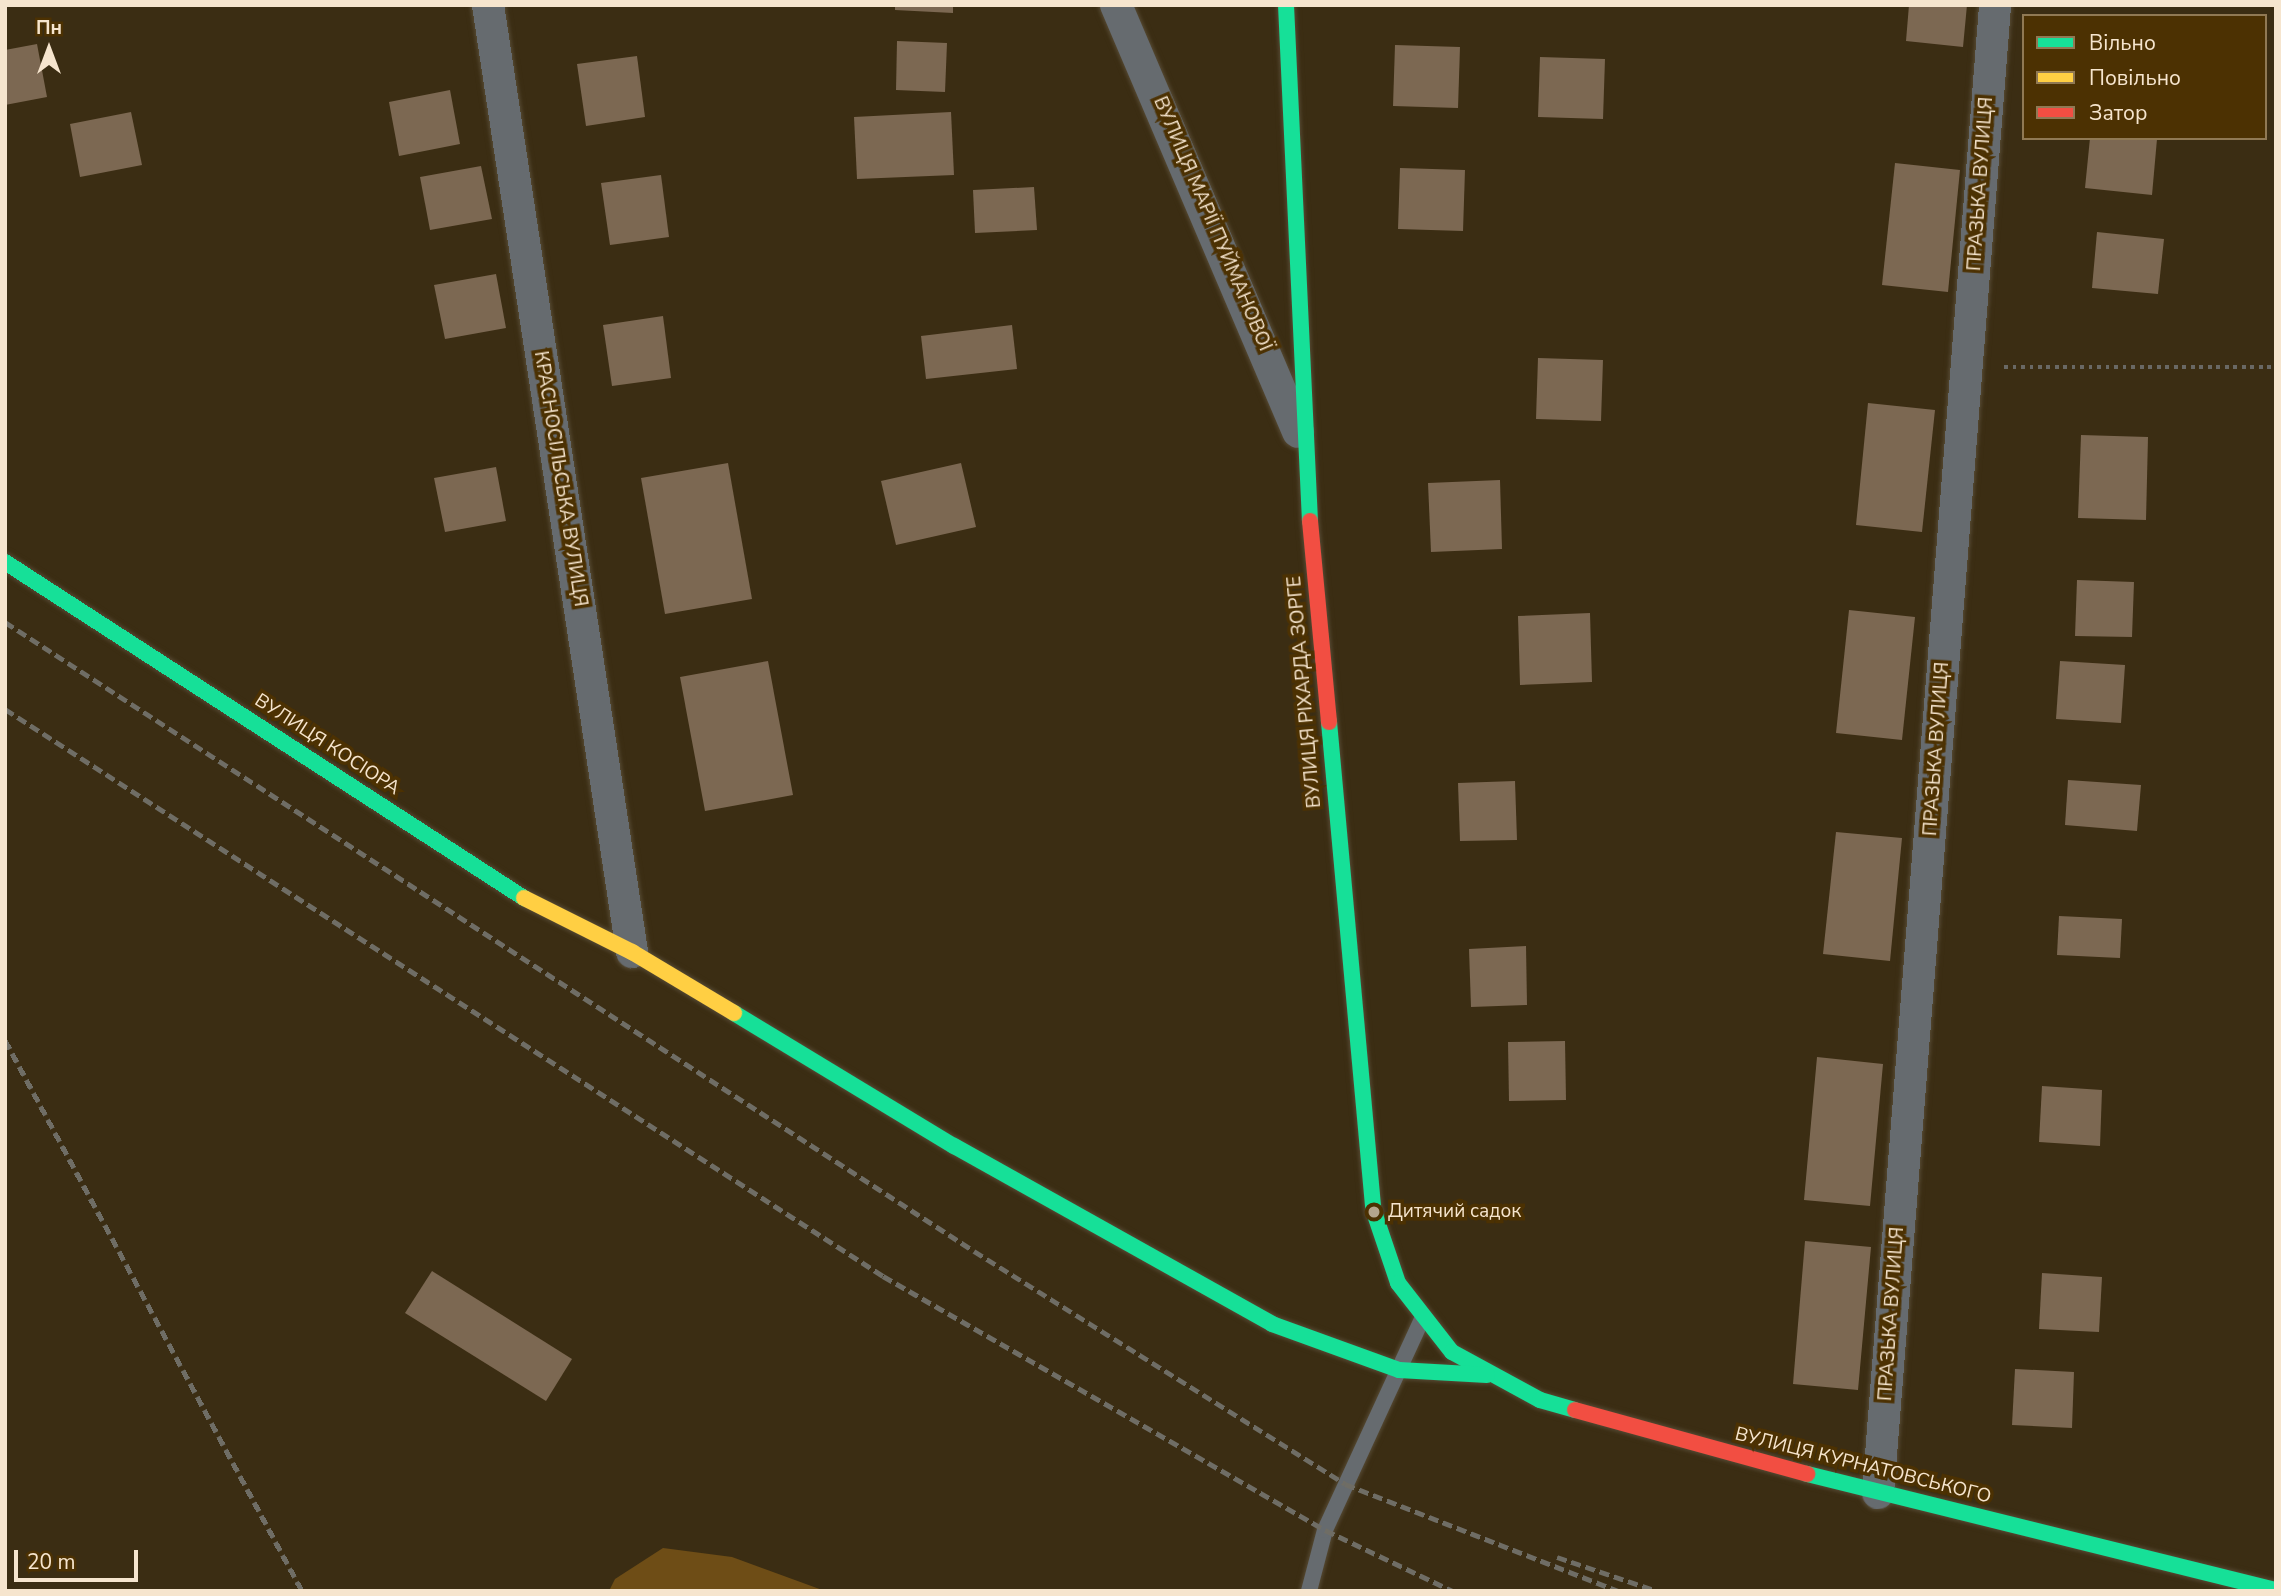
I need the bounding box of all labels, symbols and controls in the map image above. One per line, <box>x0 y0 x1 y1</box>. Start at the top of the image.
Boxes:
north arrow <box>14 14 84 84</box>
legend <box>2022 14 2267 140</box>
text: Пн <box>36 15 62 41</box>
text: Вільно <box>2089 29 2156 57</box>
text: Повільно <box>2089 64 2181 92</box>
street label: ВУЛИЦЯ МАРІЇ ПУЙМАНОВОЇ <box>1148 93 1276 355</box>
street label: ПРАЗЬКА ВУЛИЦЯ <box>1964 96 1998 272</box>
text: Затор <box>2089 99 2147 127</box>
street label: КРАСНОСІЛЬСЬКА ВУЛИЦЯ <box>529 350 591 608</box>
street label: ВУЛИЦЯ РІХАРДА ЗОРГЕ <box>1283 575 1327 809</box>
street label: ПРАЗЬКА ВУЛИЦЯ <box>1920 661 1954 837</box>
street label: ВУЛИЦЯ КОСІОРА <box>250 690 404 800</box>
place label: Дитячий садок <box>1388 1201 1521 1223</box>
marker: Дитячий садок <box>1366 1204 1382 1220</box>
street label: ПРАЗЬКА ВУЛИЦЯ <box>1875 1226 1909 1402</box>
street label: ВУЛИЦЯ КУРНАТОВСЬКОГО <box>1733 1423 1993 1509</box>
scale bar <box>18 1536 142 1580</box>
text: 20 m <box>27 1548 76 1576</box>

